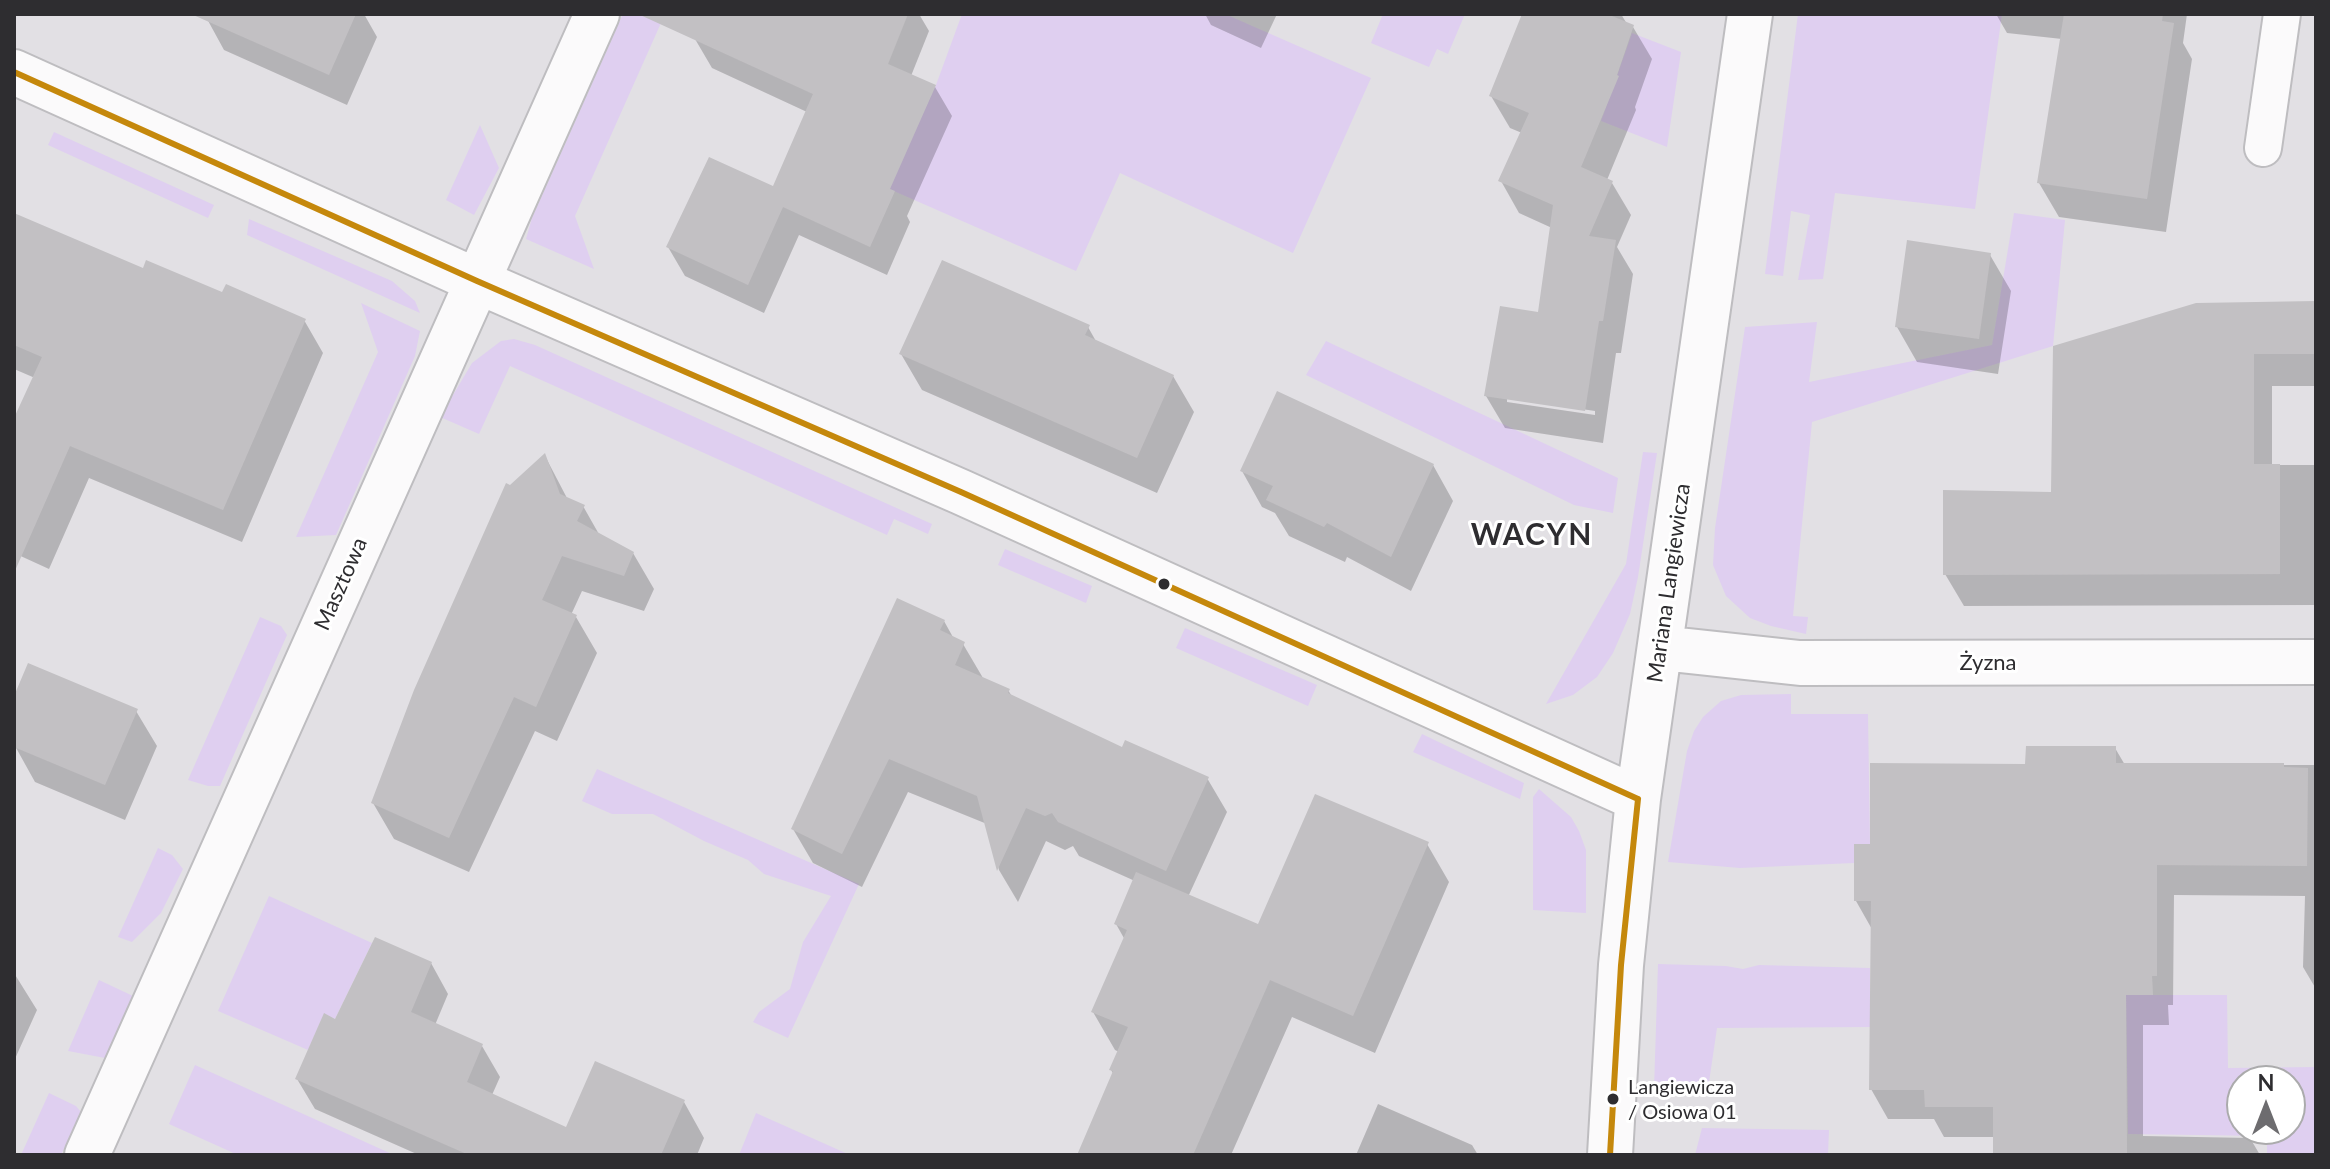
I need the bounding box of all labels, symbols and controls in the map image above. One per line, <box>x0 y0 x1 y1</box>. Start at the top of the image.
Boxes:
street label: Mariana Langiewicza <box>1642 482 1696 684</box>
district label: WACYN <box>1471 517 1593 553</box>
street label: Masztowa <box>309 534 373 634</box>
unlabelled marker <box>1156 576 1172 592</box>
street label: Żyzna <box>1959 650 2017 676</box>
north arrow <box>2226 1065 2306 1145</box>
text: N <box>2258 1069 2274 1096</box>
place label: Langiewicza / Osiowa 01 <box>1628 1076 1737 1123</box>
marker: Langiewicza / Osiowa 01 <box>1605 1091 1621 1107</box>

